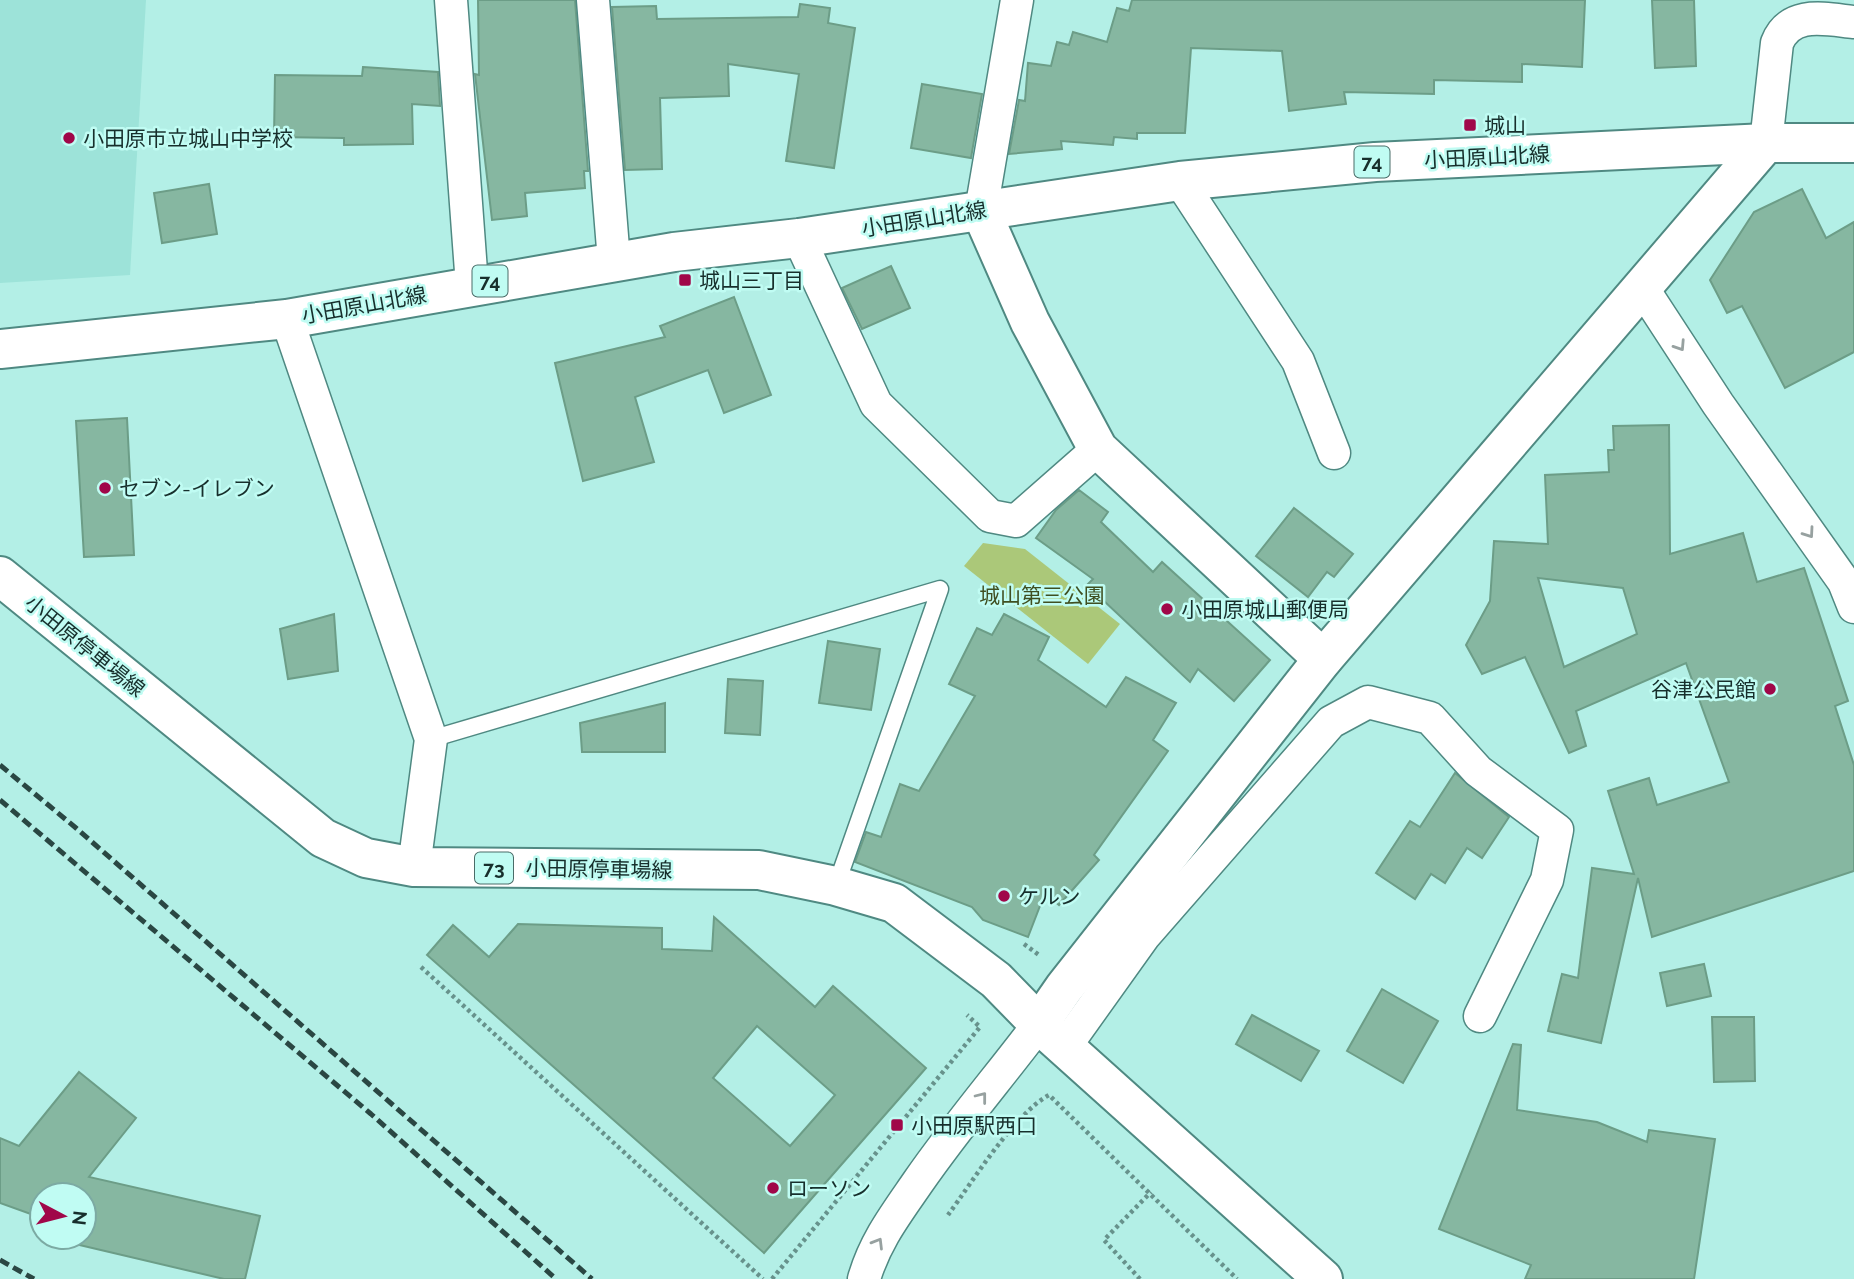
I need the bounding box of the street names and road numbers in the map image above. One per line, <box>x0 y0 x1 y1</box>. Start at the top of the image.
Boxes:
street label: 小田原山北線 <box>1423 141 1551 173</box>
road number: 74 <box>1354 146 1390 178</box>
street label: 小田原山北線 <box>860 197 988 241</box>
road number: 74 <box>472 266 508 296</box>
street label: 小田原山北線 <box>300 282 428 328</box>
street label: 小田原停車場線 <box>20 590 150 702</box>
road number: 73 <box>475 852 513 884</box>
street label: 小田原停車場線 <box>525 855 673 883</box>

